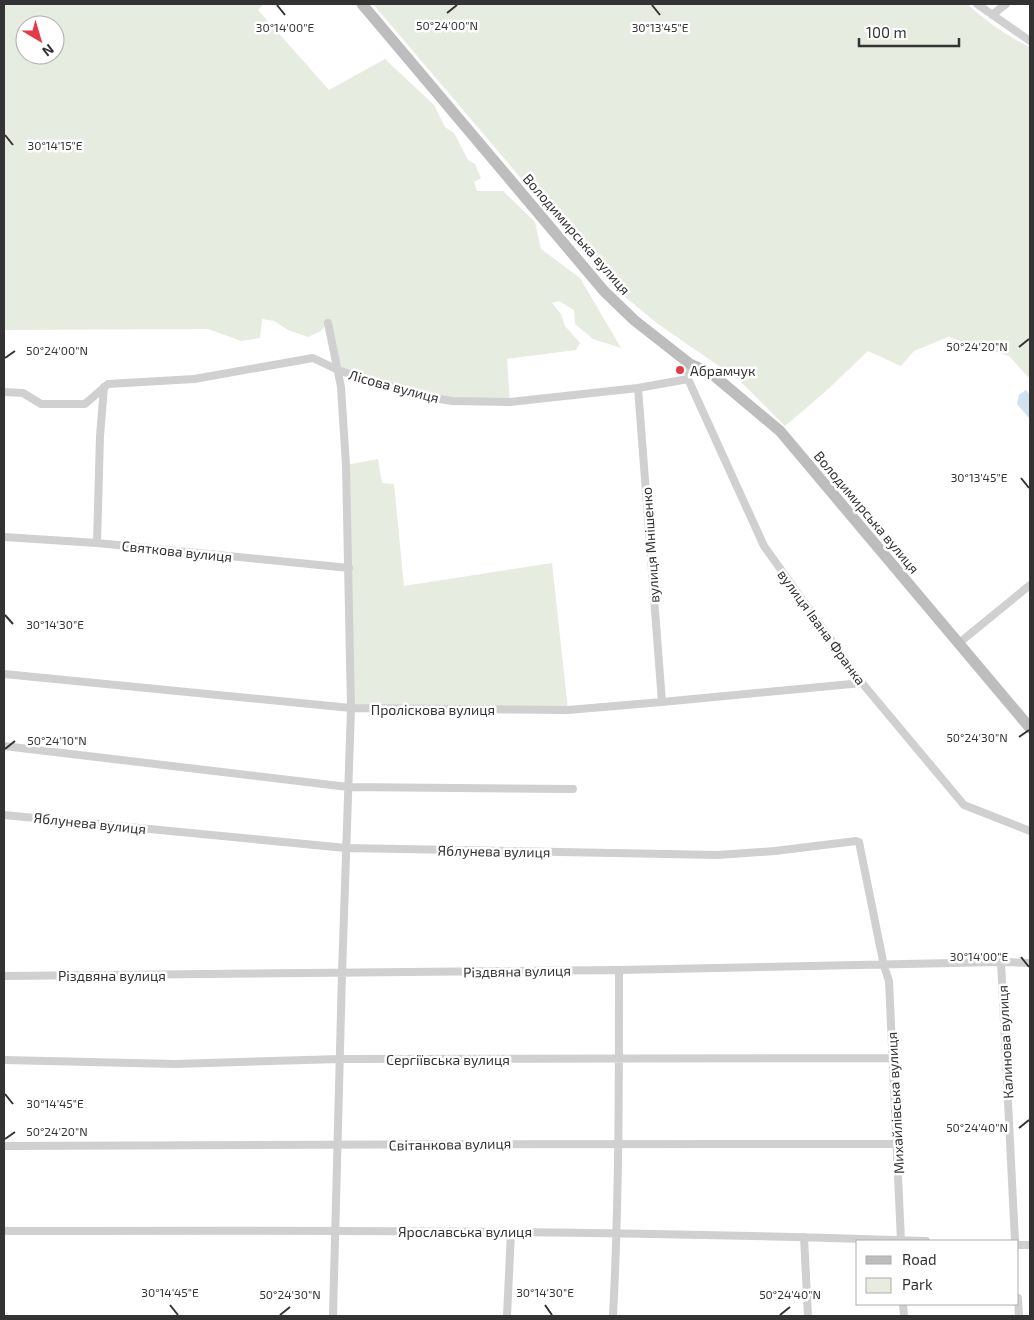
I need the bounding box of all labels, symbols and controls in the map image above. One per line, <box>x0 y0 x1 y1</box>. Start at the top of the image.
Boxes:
north arrow <box>15 15 65 65</box>
scale bar <box>859 15 959 47</box>
text: 50°24'00"N <box>416 18 478 32</box>
text: 30°14'00"E <box>256 20 314 34</box>
text: 30°13'45"E <box>632 20 689 34</box>
text: 100 m <box>866 23 907 41</box>
text: N <box>39 41 58 60</box>
text: 30°14'15"E <box>27 138 83 152</box>
street label: Володимирська вулиця <box>520 170 634 298</box>
text: 50°24'20"N <box>946 339 1008 353</box>
text: 50°24'00"N <box>26 343 88 357</box>
place label: Абрамчук <box>690 362 756 379</box>
marker: Абрамчук <box>674 364 686 376</box>
street label: Лісова вулиця <box>347 366 441 406</box>
street label: Володимирська вулиця <box>811 447 923 577</box>
text: 30°13'45"E <box>951 470 1008 484</box>
street label: вулиця Мнішенко <box>637 486 663 604</box>
street label: Святкова вулиця <box>121 537 233 565</box>
street label: вулиця Івана Франка <box>774 566 870 688</box>
text: 30°14'30"E <box>26 617 84 631</box>
street label: Проліскова вулиця <box>371 701 495 718</box>
text: 50°24'30"N <box>946 730 1008 744</box>
text: 50°24'10"N <box>27 733 87 747</box>
street label: Яблунева вулиця <box>33 809 147 837</box>
street label: Яблунева вулиця <box>437 842 551 860</box>
text: 30°14'00"E <box>950 949 1008 963</box>
street label: Різдвяна вулиця <box>463 962 571 980</box>
street label: Різдвяна вулиця <box>58 967 166 984</box>
street label: Калинова вулиця <box>994 985 1016 1099</box>
street label: Михайлівська вулиця <box>883 1032 907 1174</box>
street label: Сергіївська вулиця <box>386 1051 510 1068</box>
text: 30°14'45"E <box>26 1096 84 1110</box>
text: 50°24'40"N <box>946 1120 1008 1134</box>
text: 50°24'20"N <box>26 1124 88 1138</box>
street label: Світанкова вулиця <box>389 1134 511 1154</box>
street label: Ярославська вулиця <box>398 1223 532 1240</box>
legend <box>856 1240 1019 1305</box>
text: Road <box>902 1250 937 1268</box>
text: Park <box>902 1275 933 1293</box>
text: 30°14'45"E <box>141 1285 199 1299</box>
text: 30°14'30"E <box>516 1285 574 1299</box>
text: 50°24'30"N <box>259 1287 321 1301</box>
text: 50°24'40"N <box>759 1287 821 1301</box>

